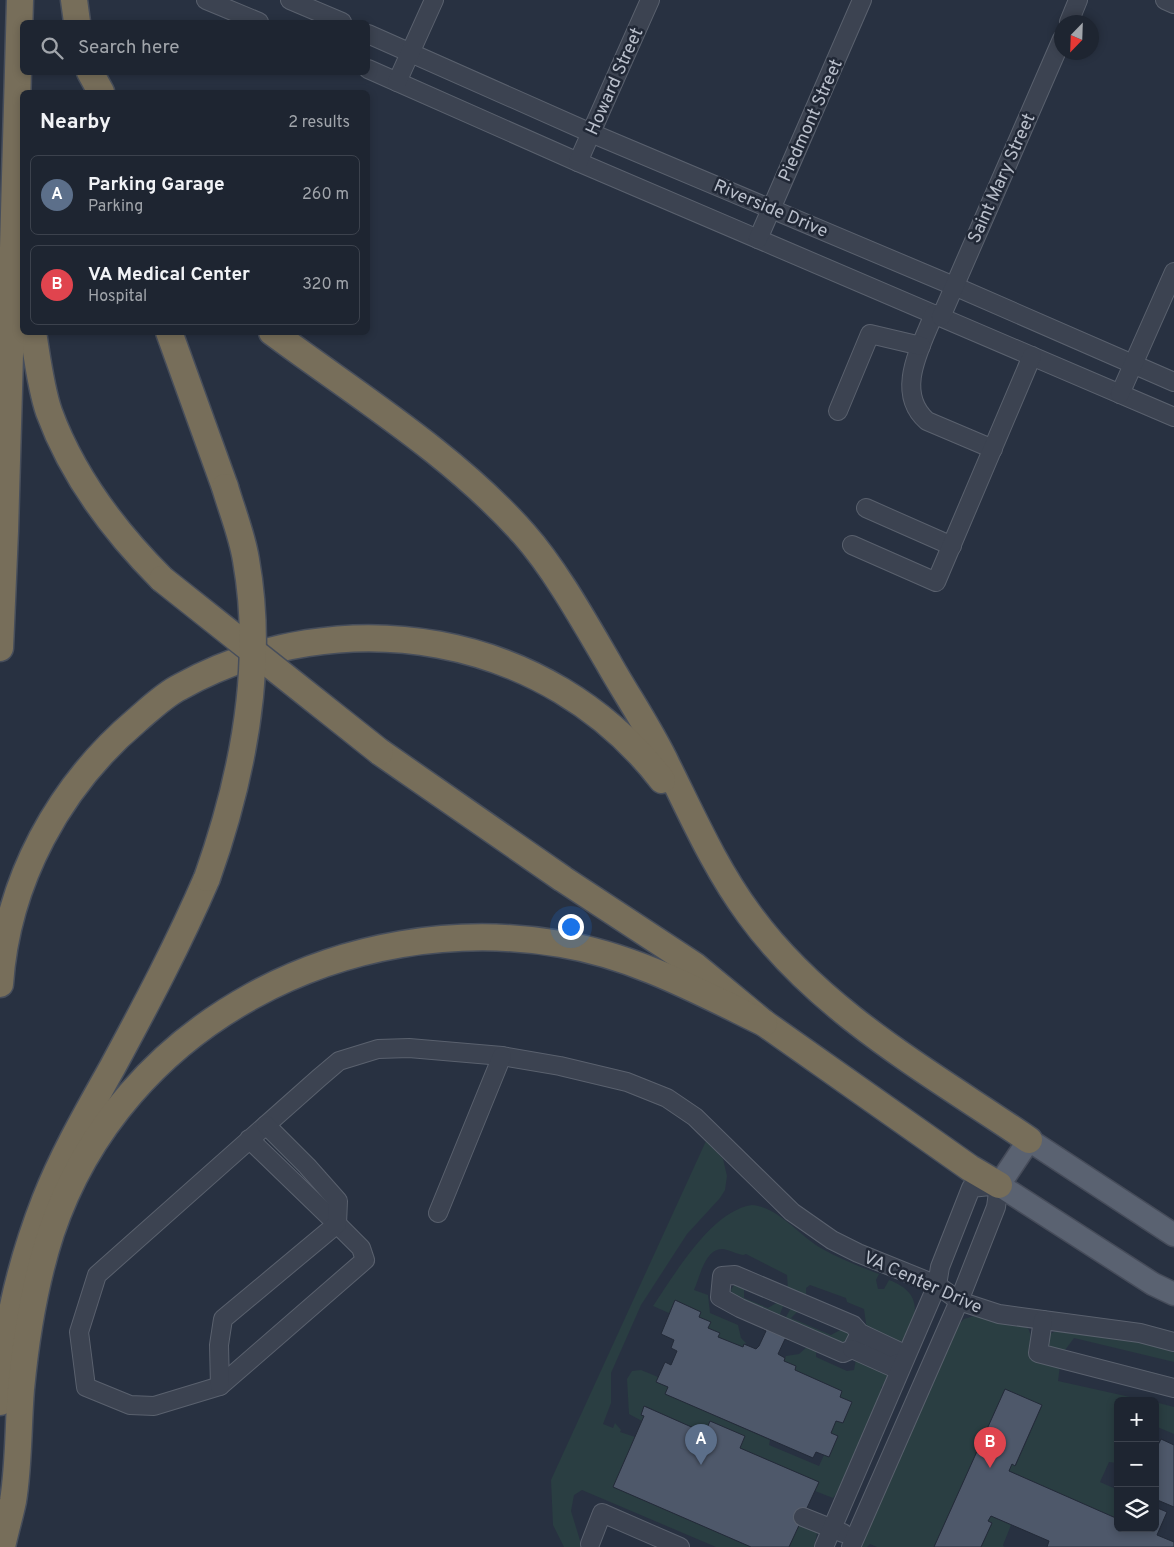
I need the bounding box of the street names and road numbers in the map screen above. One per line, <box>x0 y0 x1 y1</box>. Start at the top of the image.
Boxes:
street label: Howard Street <box>581 24 649 139</box>
street label: Piedmont Street <box>774 56 849 186</box>
street label: Saint Mary Street <box>963 110 1041 247</box>
street label: Riverside Drive <box>710 175 831 244</box>
street label: VA Center Drive <box>859 1247 985 1320</box>

